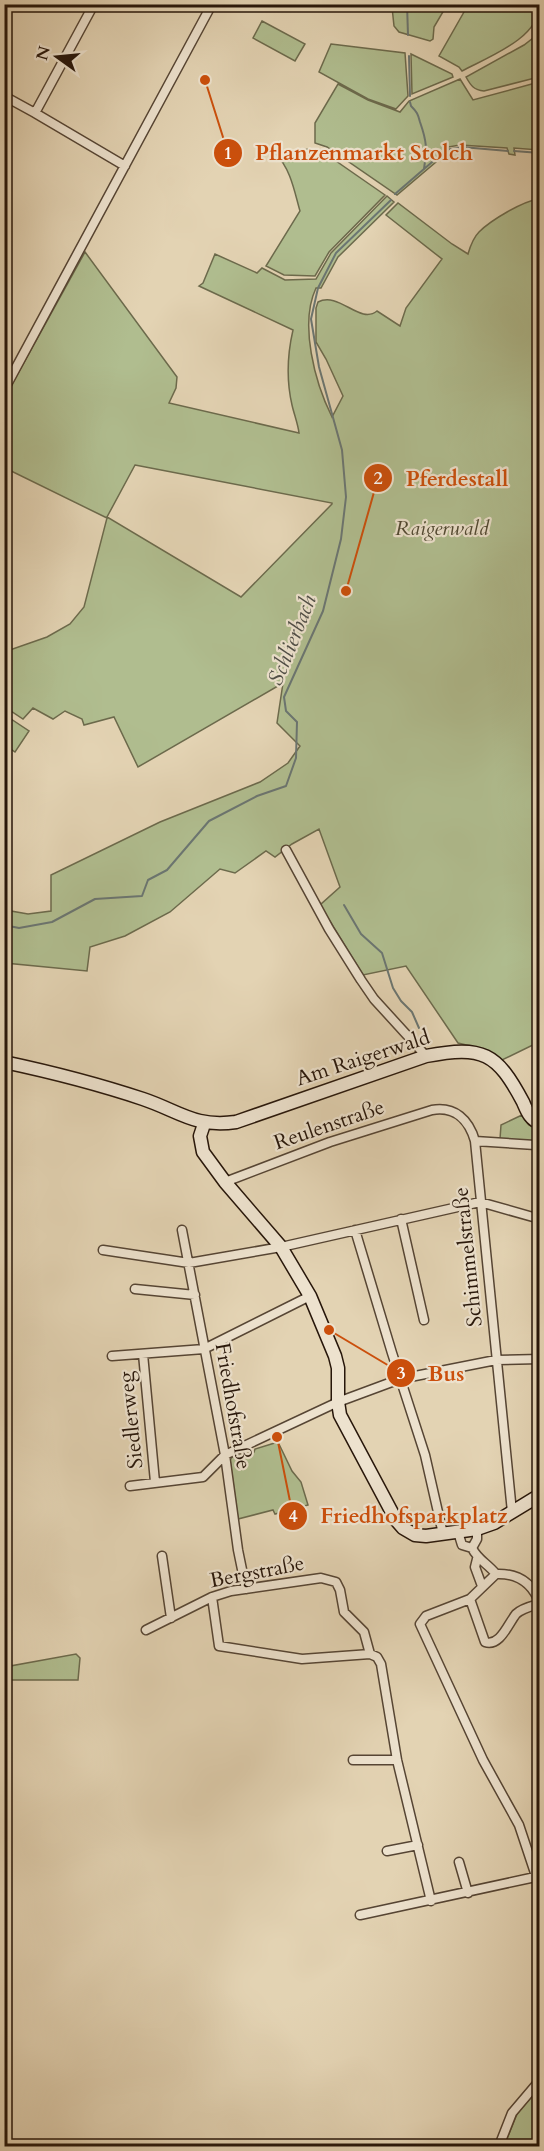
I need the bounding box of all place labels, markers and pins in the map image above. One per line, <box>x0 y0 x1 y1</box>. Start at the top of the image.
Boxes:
callout: Pflanzenmarkt Stolch <box>213 133 485 173</box>
callout: Pferdestall <box>363 458 520 498</box>
callout: Bus <box>386 1353 477 1393</box>
callout: Friedhofsparkplatz <box>278 1496 519 1536</box>

